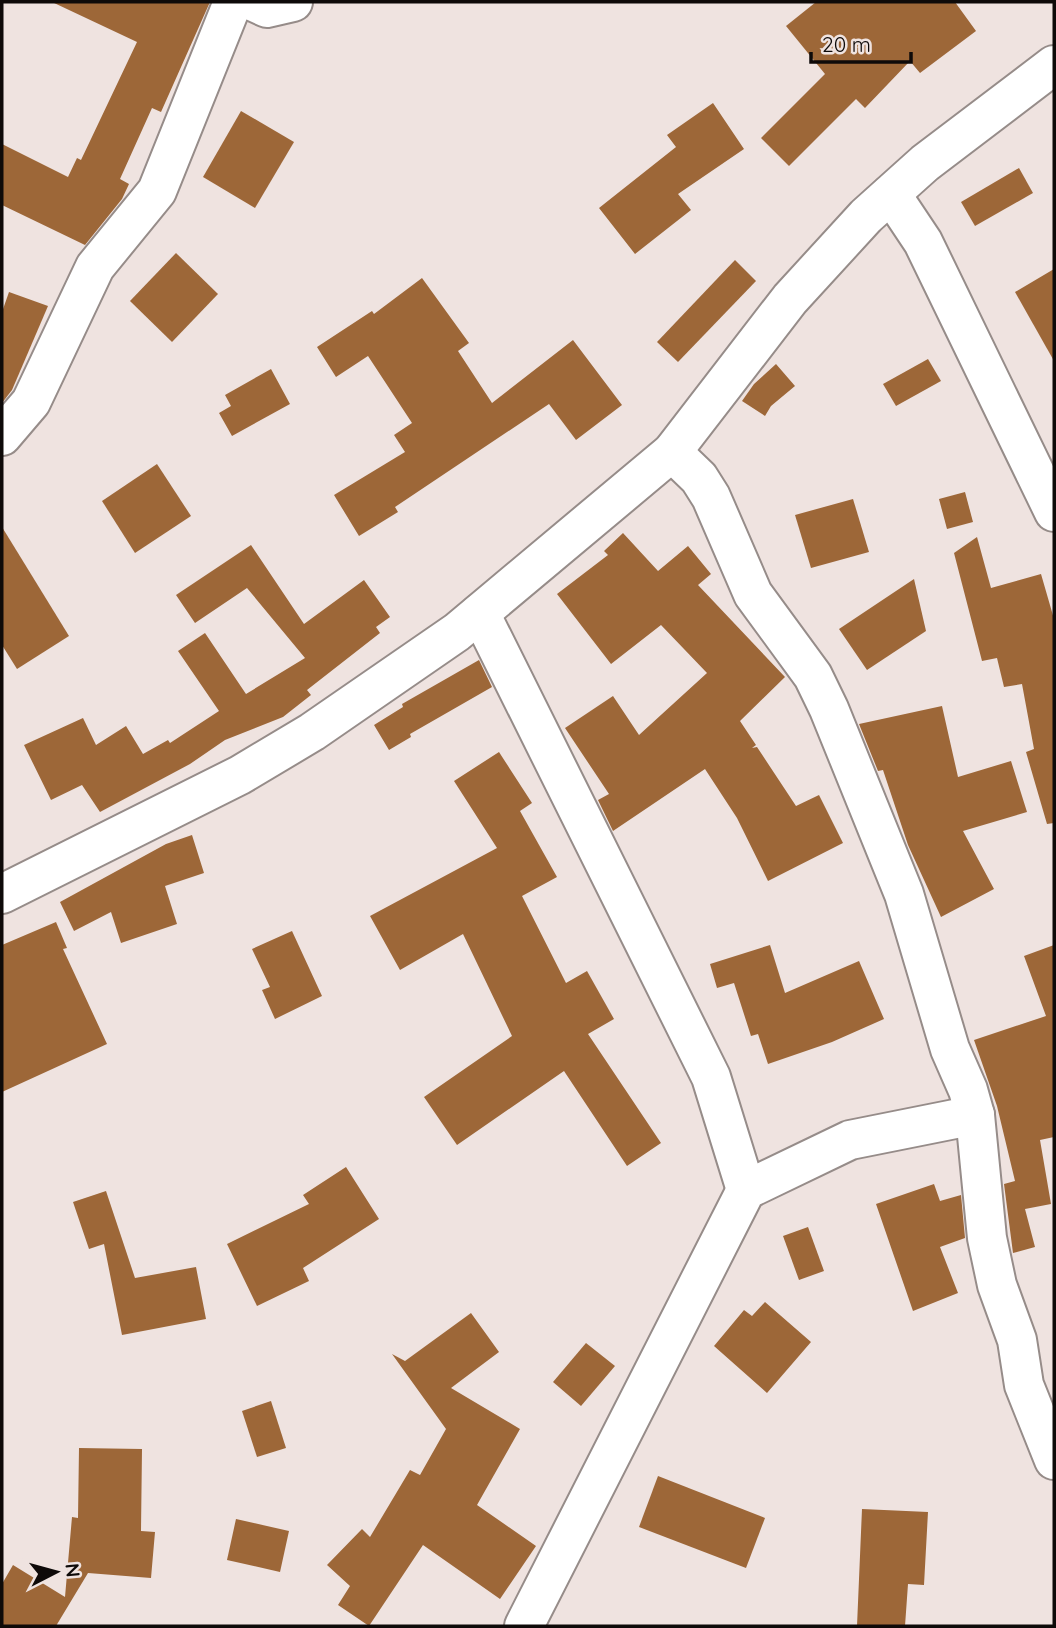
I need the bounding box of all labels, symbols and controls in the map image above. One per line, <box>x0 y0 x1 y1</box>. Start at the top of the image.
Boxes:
scale bar <box>811 21 911 65</box>
text: 20 m <box>822 31 871 57</box>
north arrow <box>21 1537 91 1607</box>
text: N <box>60 1562 86 1578</box>

